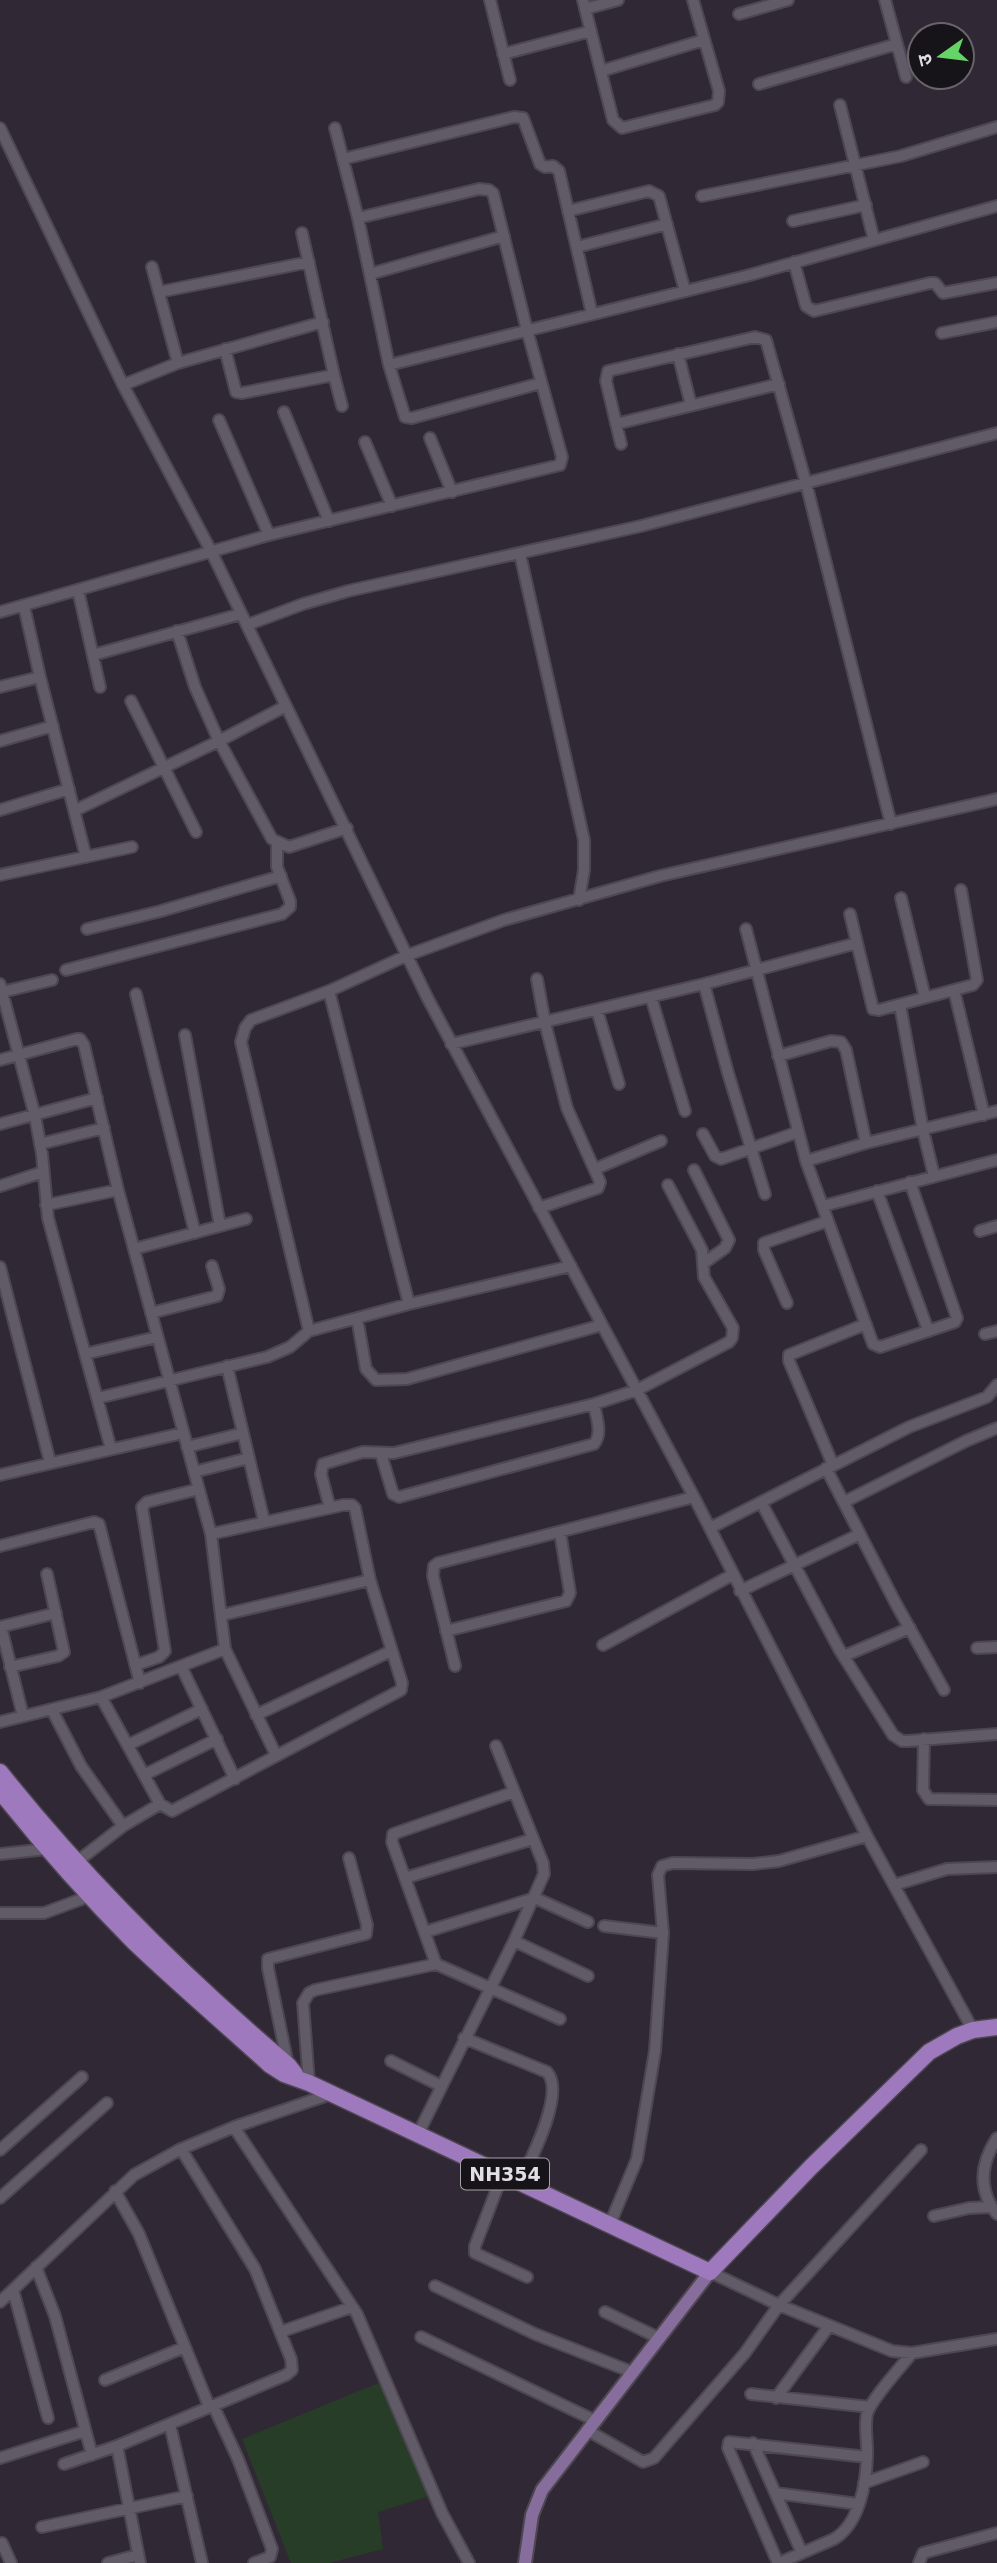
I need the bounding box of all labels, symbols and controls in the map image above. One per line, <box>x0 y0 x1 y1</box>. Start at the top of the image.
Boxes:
north arrow <box>906 21 976 91</box>
text: उ <box>912 51 937 68</box>
road number: NH354 <box>461 2158 549 2190</box>

